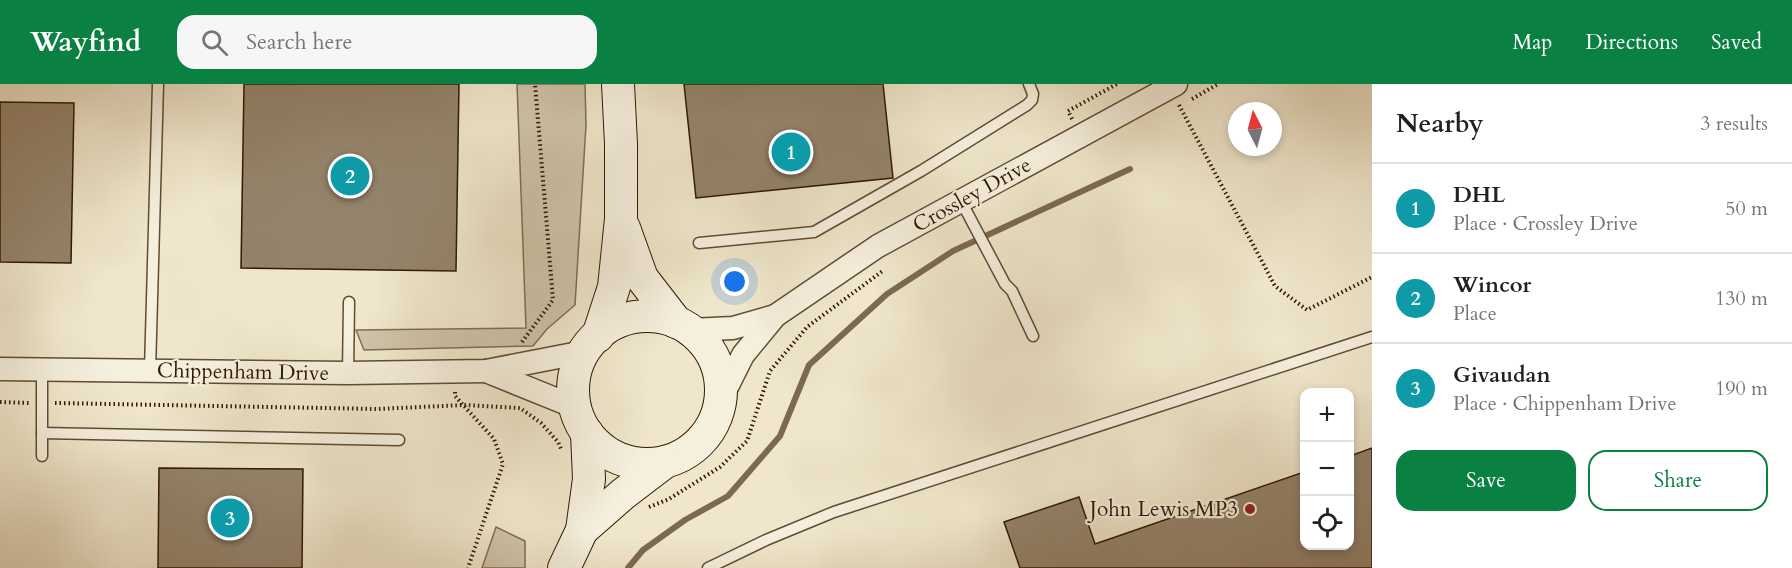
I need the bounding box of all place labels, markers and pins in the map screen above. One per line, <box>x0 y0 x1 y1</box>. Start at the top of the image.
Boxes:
pin: 1 <box>772 130 810 174</box>
pin: 2 <box>330 154 370 199</box>
place label: John Lewis MP3 <box>1087 495 1238 524</box>
pin: 3 <box>210 496 250 540</box>
marker: John Lewis MP3 <box>1243 502 1257 516</box>

